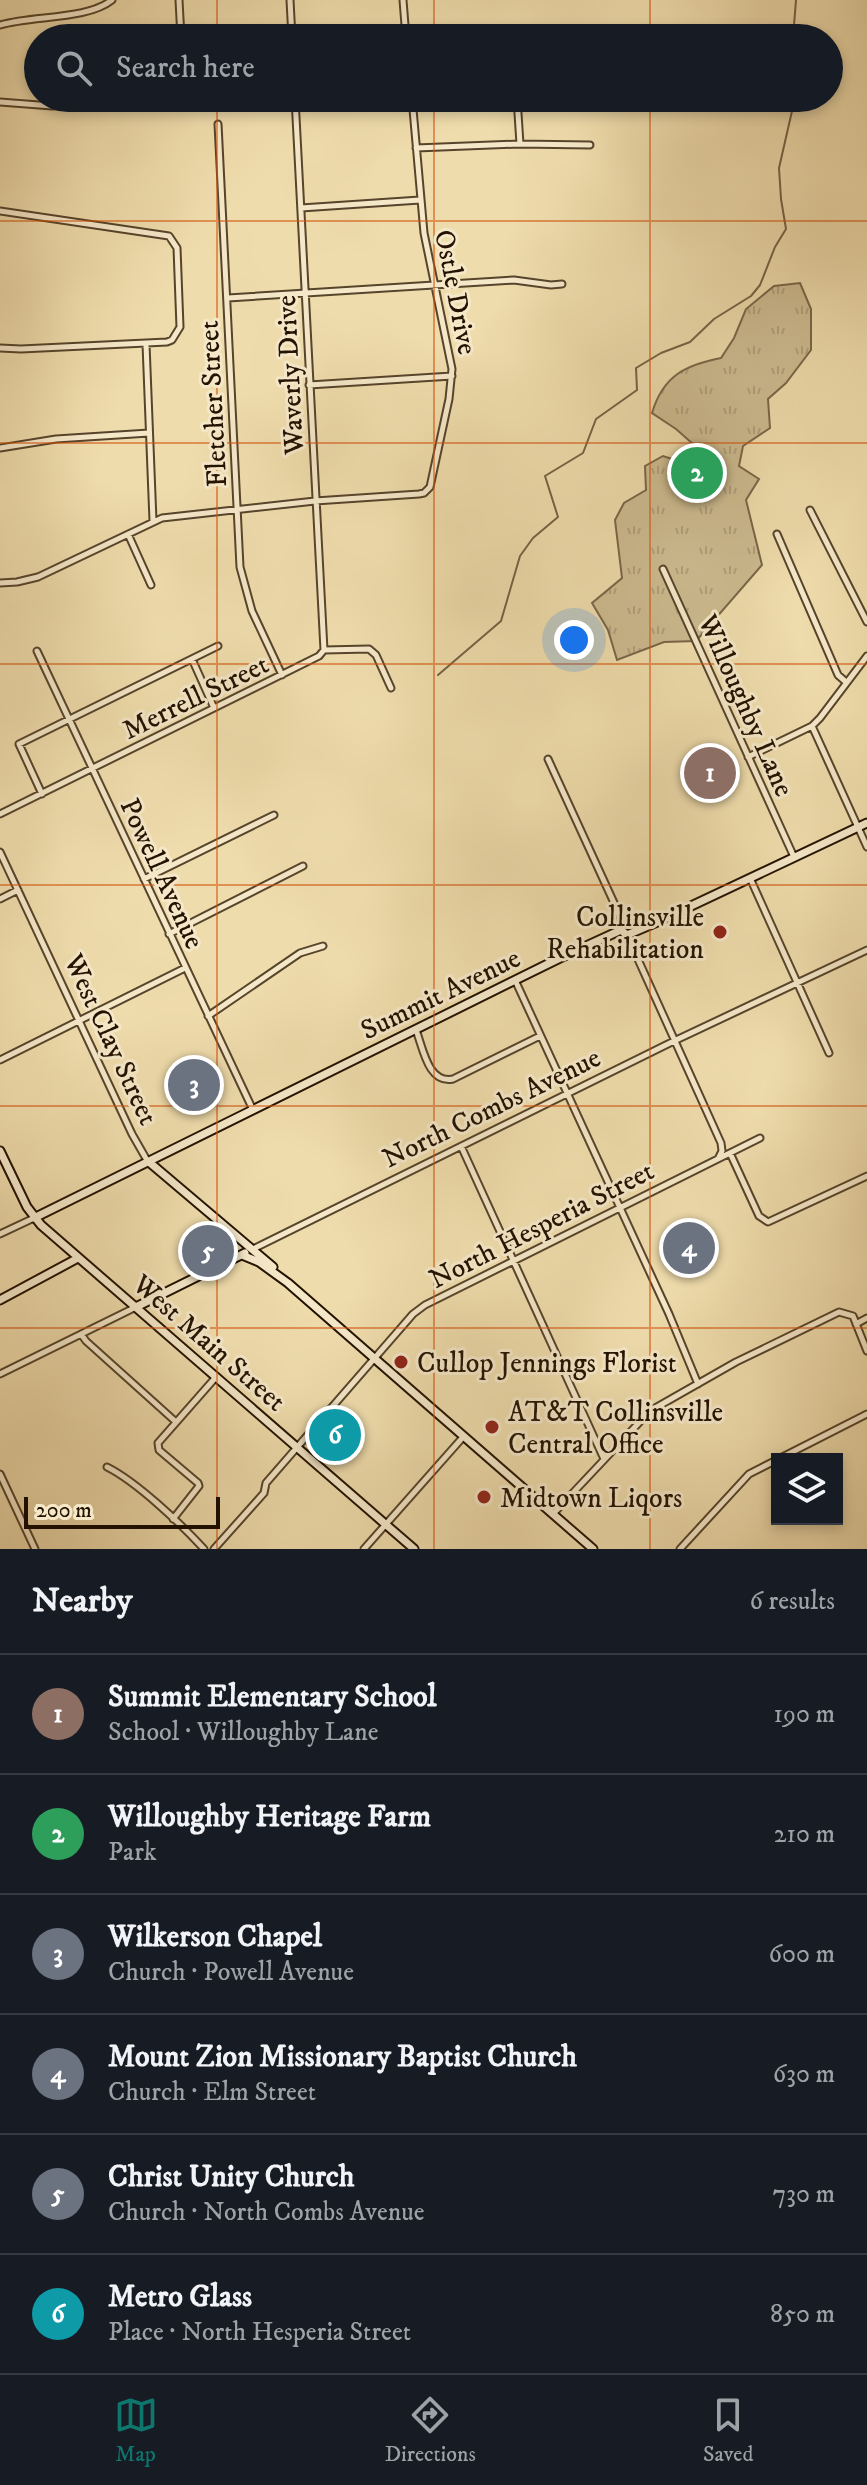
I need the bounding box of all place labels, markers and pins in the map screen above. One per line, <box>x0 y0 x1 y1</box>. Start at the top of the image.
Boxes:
pin: 2 <box>671 443 723 503</box>
pin: 1 <box>684 743 736 803</box>
place label: Collinsville Rehabilitation <box>546 900 704 967</box>
marker: Collinsville Rehabilitation <box>711 923 729 941</box>
pin: 3 <box>168 1055 220 1115</box>
pin: 4 <box>663 1218 715 1278</box>
pin: 5 <box>182 1221 234 1281</box>
place label: Cullop Jennings Florist <box>417 1346 677 1381</box>
marker: Cullop Jennings Florist <box>392 1353 410 1371</box>
place label: AT&T Collinsville Central Office <box>508 1395 723 1462</box>
pin: 6 <box>309 1405 361 1465</box>
marker: AT&T Collinsville Central Office <box>483 1418 501 1436</box>
place label: Midtown Liqors <box>500 1481 682 1516</box>
marker: Midtown Liqors <box>475 1488 493 1506</box>

